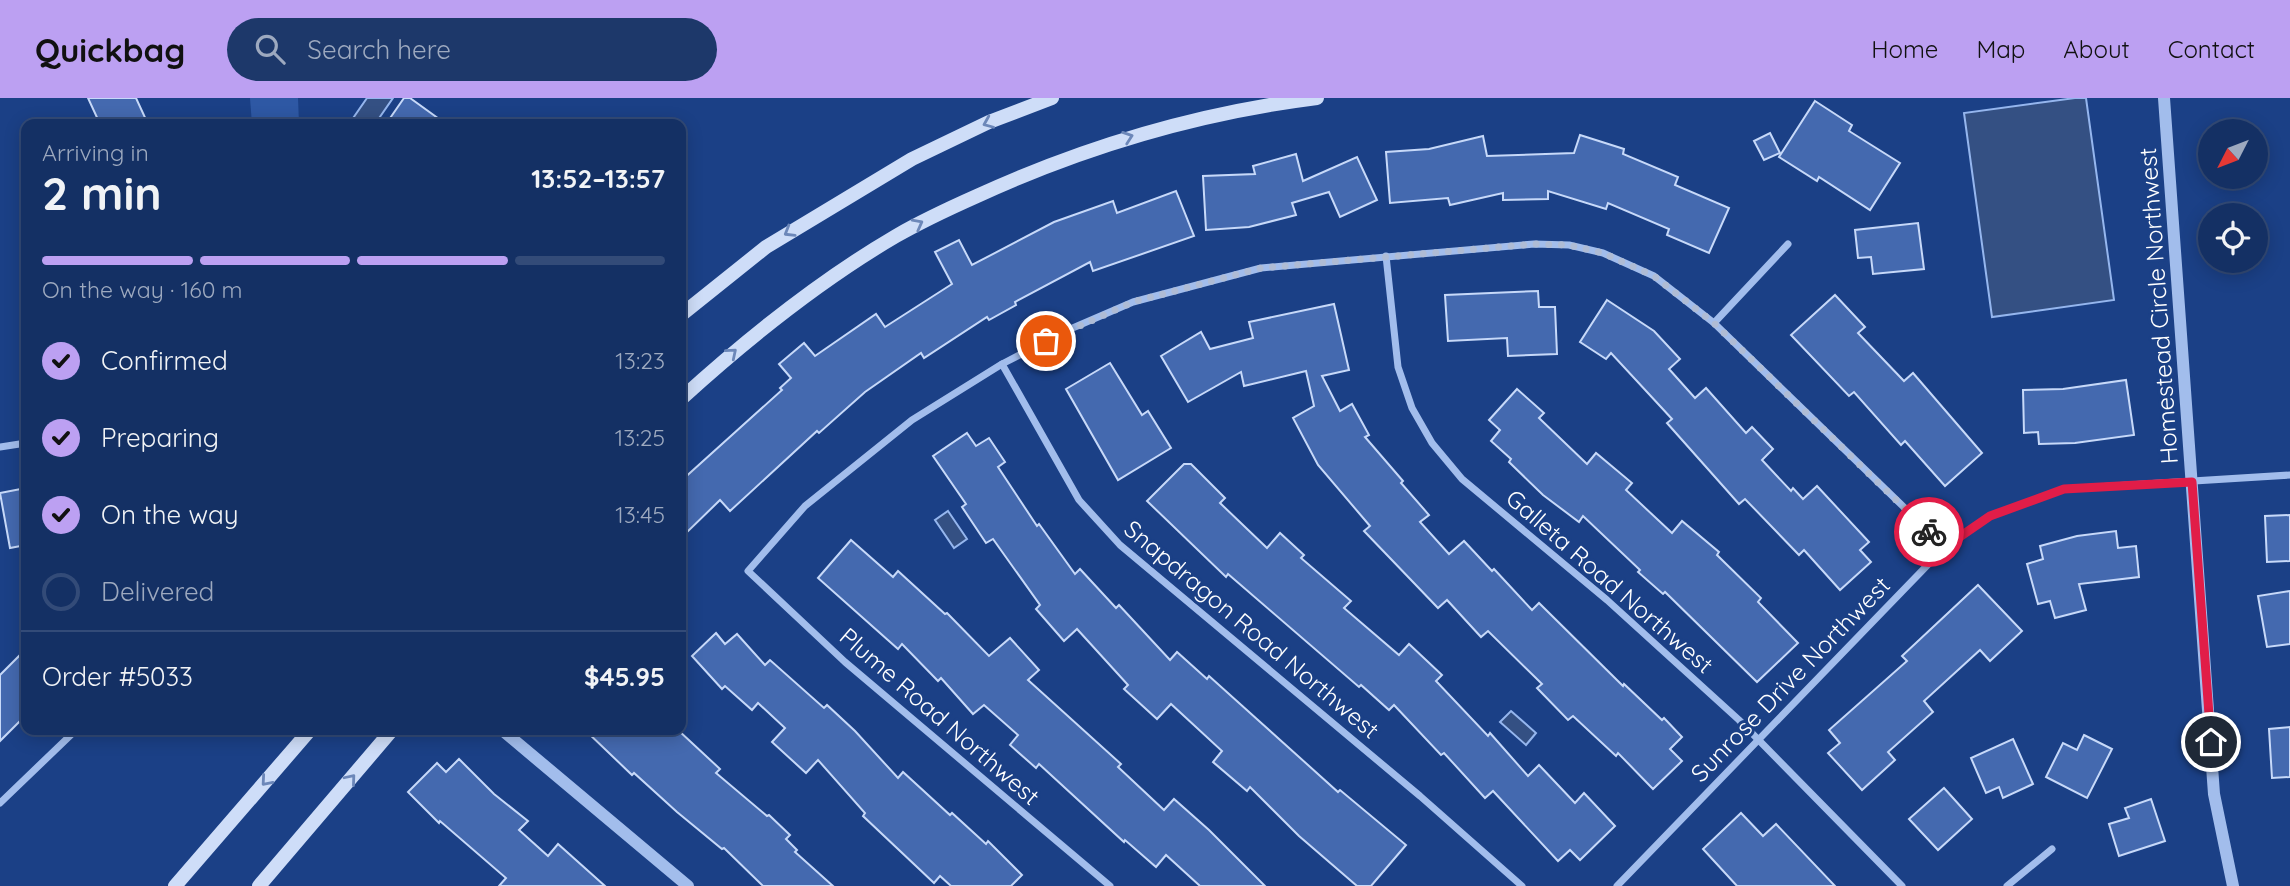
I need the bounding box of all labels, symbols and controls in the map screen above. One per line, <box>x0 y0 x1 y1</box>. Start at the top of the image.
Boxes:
search box <box>227 18 717 81</box>
text: Quickbag <box>35 29 185 70</box>
icon: search <box>251 30 289 68</box>
text: Search here <box>307 33 451 66</box>
text: Home <box>1871 34 1938 64</box>
text: Map <box>1976 34 2025 64</box>
text: About <box>2063 34 2130 64</box>
text: Contact <box>2168 34 2255 64</box>
one-way arrow <box>983 115 996 129</box>
north arrow <box>2198 119 2268 189</box>
map controls <box>2198 119 2268 273</box>
one-way arrow <box>1122 131 1134 145</box>
text: Arriving in <box>42 138 149 167</box>
street label: Homestead Circle Northwest <box>2132 147 2184 465</box>
text: 13:52–13:57 <box>531 162 665 195</box>
text: 2 min <box>42 164 162 222</box>
button: locate <box>2198 203 2268 273</box>
one-way arrow <box>911 219 923 232</box>
one-way arrow <box>784 224 797 237</box>
text: On the way · 160 m <box>42 275 243 304</box>
pin <box>1016 311 1076 371</box>
icon: bag <box>1027 322 1065 360</box>
icon: check <box>42 342 80 380</box>
text: Confirmed <box>101 344 228 377</box>
text: 13:23 <box>615 346 665 375</box>
one-way arrow <box>724 349 736 362</box>
icon: check <box>42 419 80 457</box>
text: Preparing <box>101 421 219 454</box>
text: 13:25 <box>615 423 665 452</box>
street label: Galleta Road Northwest <box>1500 483 1720 679</box>
icon: check <box>42 496 80 534</box>
courier <box>1894 497 1964 567</box>
text: On the way <box>101 498 239 531</box>
text: 13:45 <box>615 500 665 529</box>
street label: Snapdragon Road Northwest <box>1118 513 1386 745</box>
icon: bike <box>1910 513 1948 551</box>
street label: Sunrose Drive Northwest <box>1684 570 1896 788</box>
text: Delivered <box>101 575 214 608</box>
street label: Plume Road Northwest <box>834 621 1046 811</box>
text: Order #5033 <box>42 660 193 693</box>
text: $45.95 <box>584 660 665 693</box>
pin <box>2181 712 2241 772</box>
icon: home <box>2192 723 2230 761</box>
one-way arrow <box>262 773 274 786</box>
one-way arrow <box>343 774 355 787</box>

